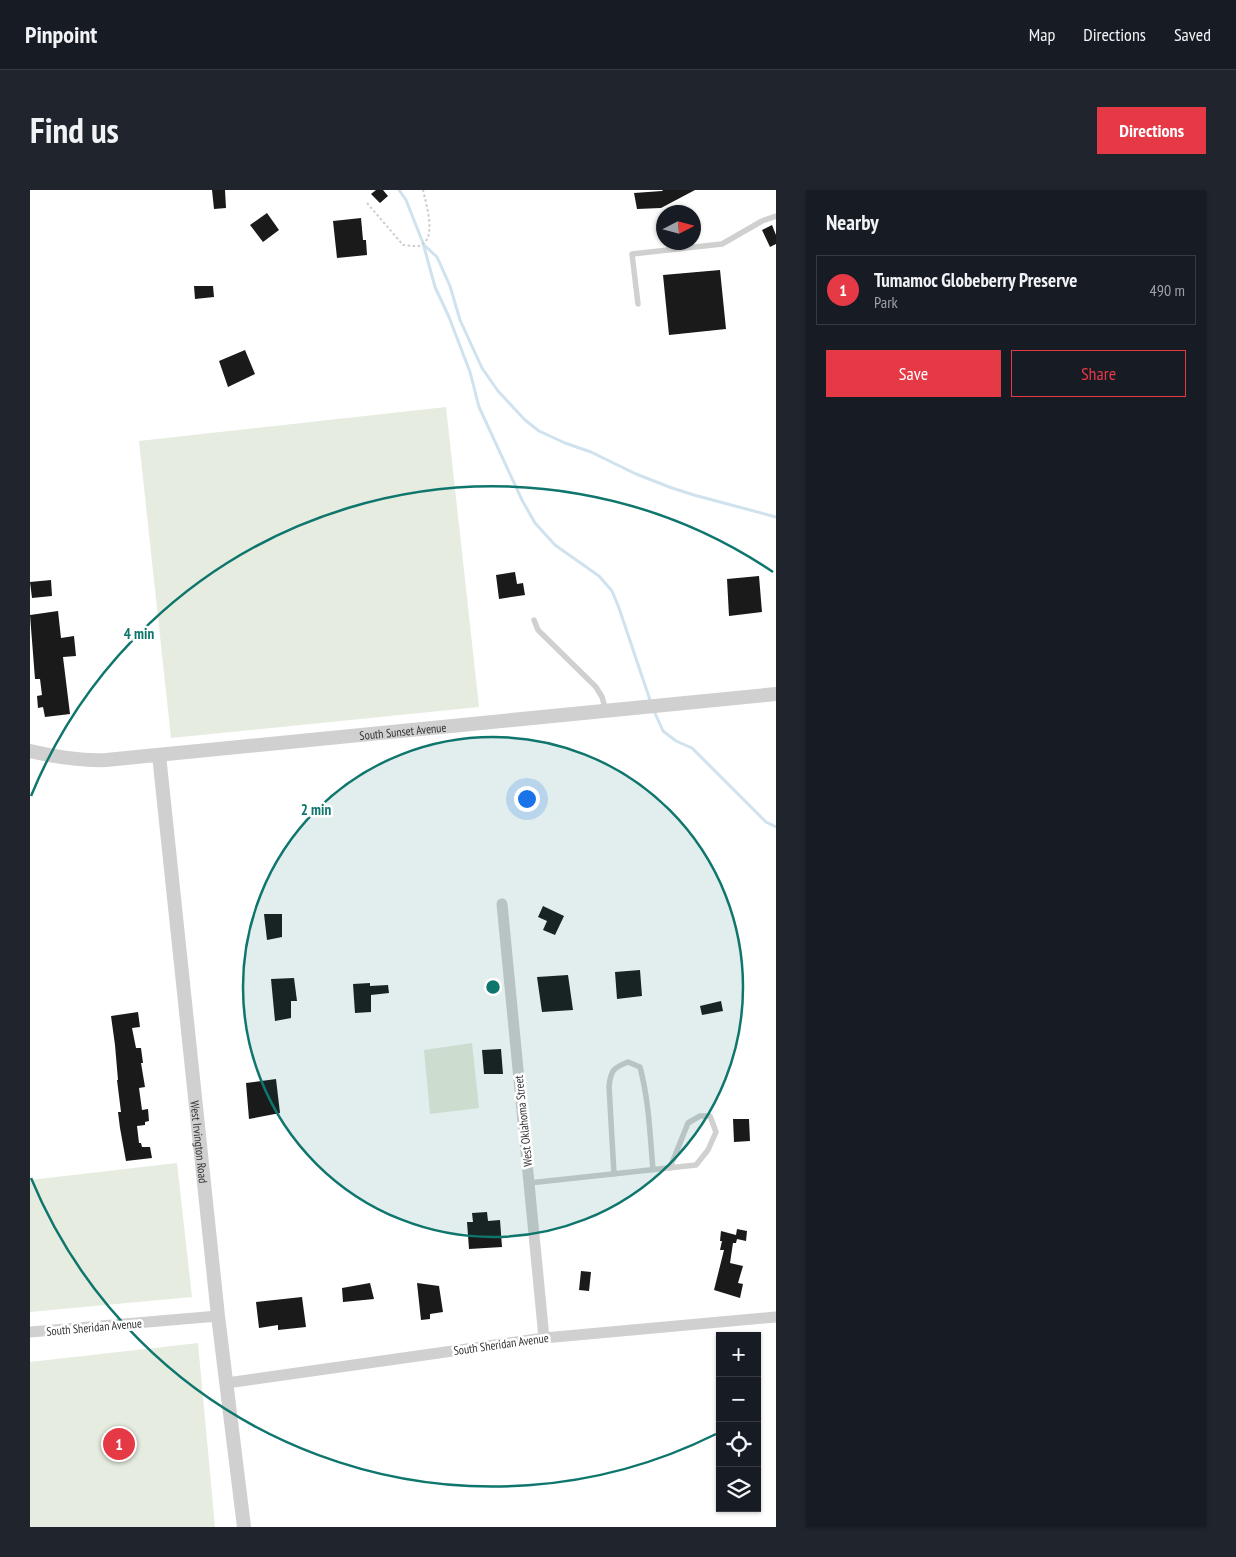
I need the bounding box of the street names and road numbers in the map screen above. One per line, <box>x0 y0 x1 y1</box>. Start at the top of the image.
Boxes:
street label: South Sunset Avenue <box>359 719 447 743</box>
street label: West Oklahoma Street <box>511 1074 535 1167</box>
street label: West Irvington Road <box>188 1100 211 1184</box>
street label: South Sheridan Avenue <box>46 1315 142 1339</box>
street label: South Sheridan Avenue <box>453 1330 549 1358</box>

